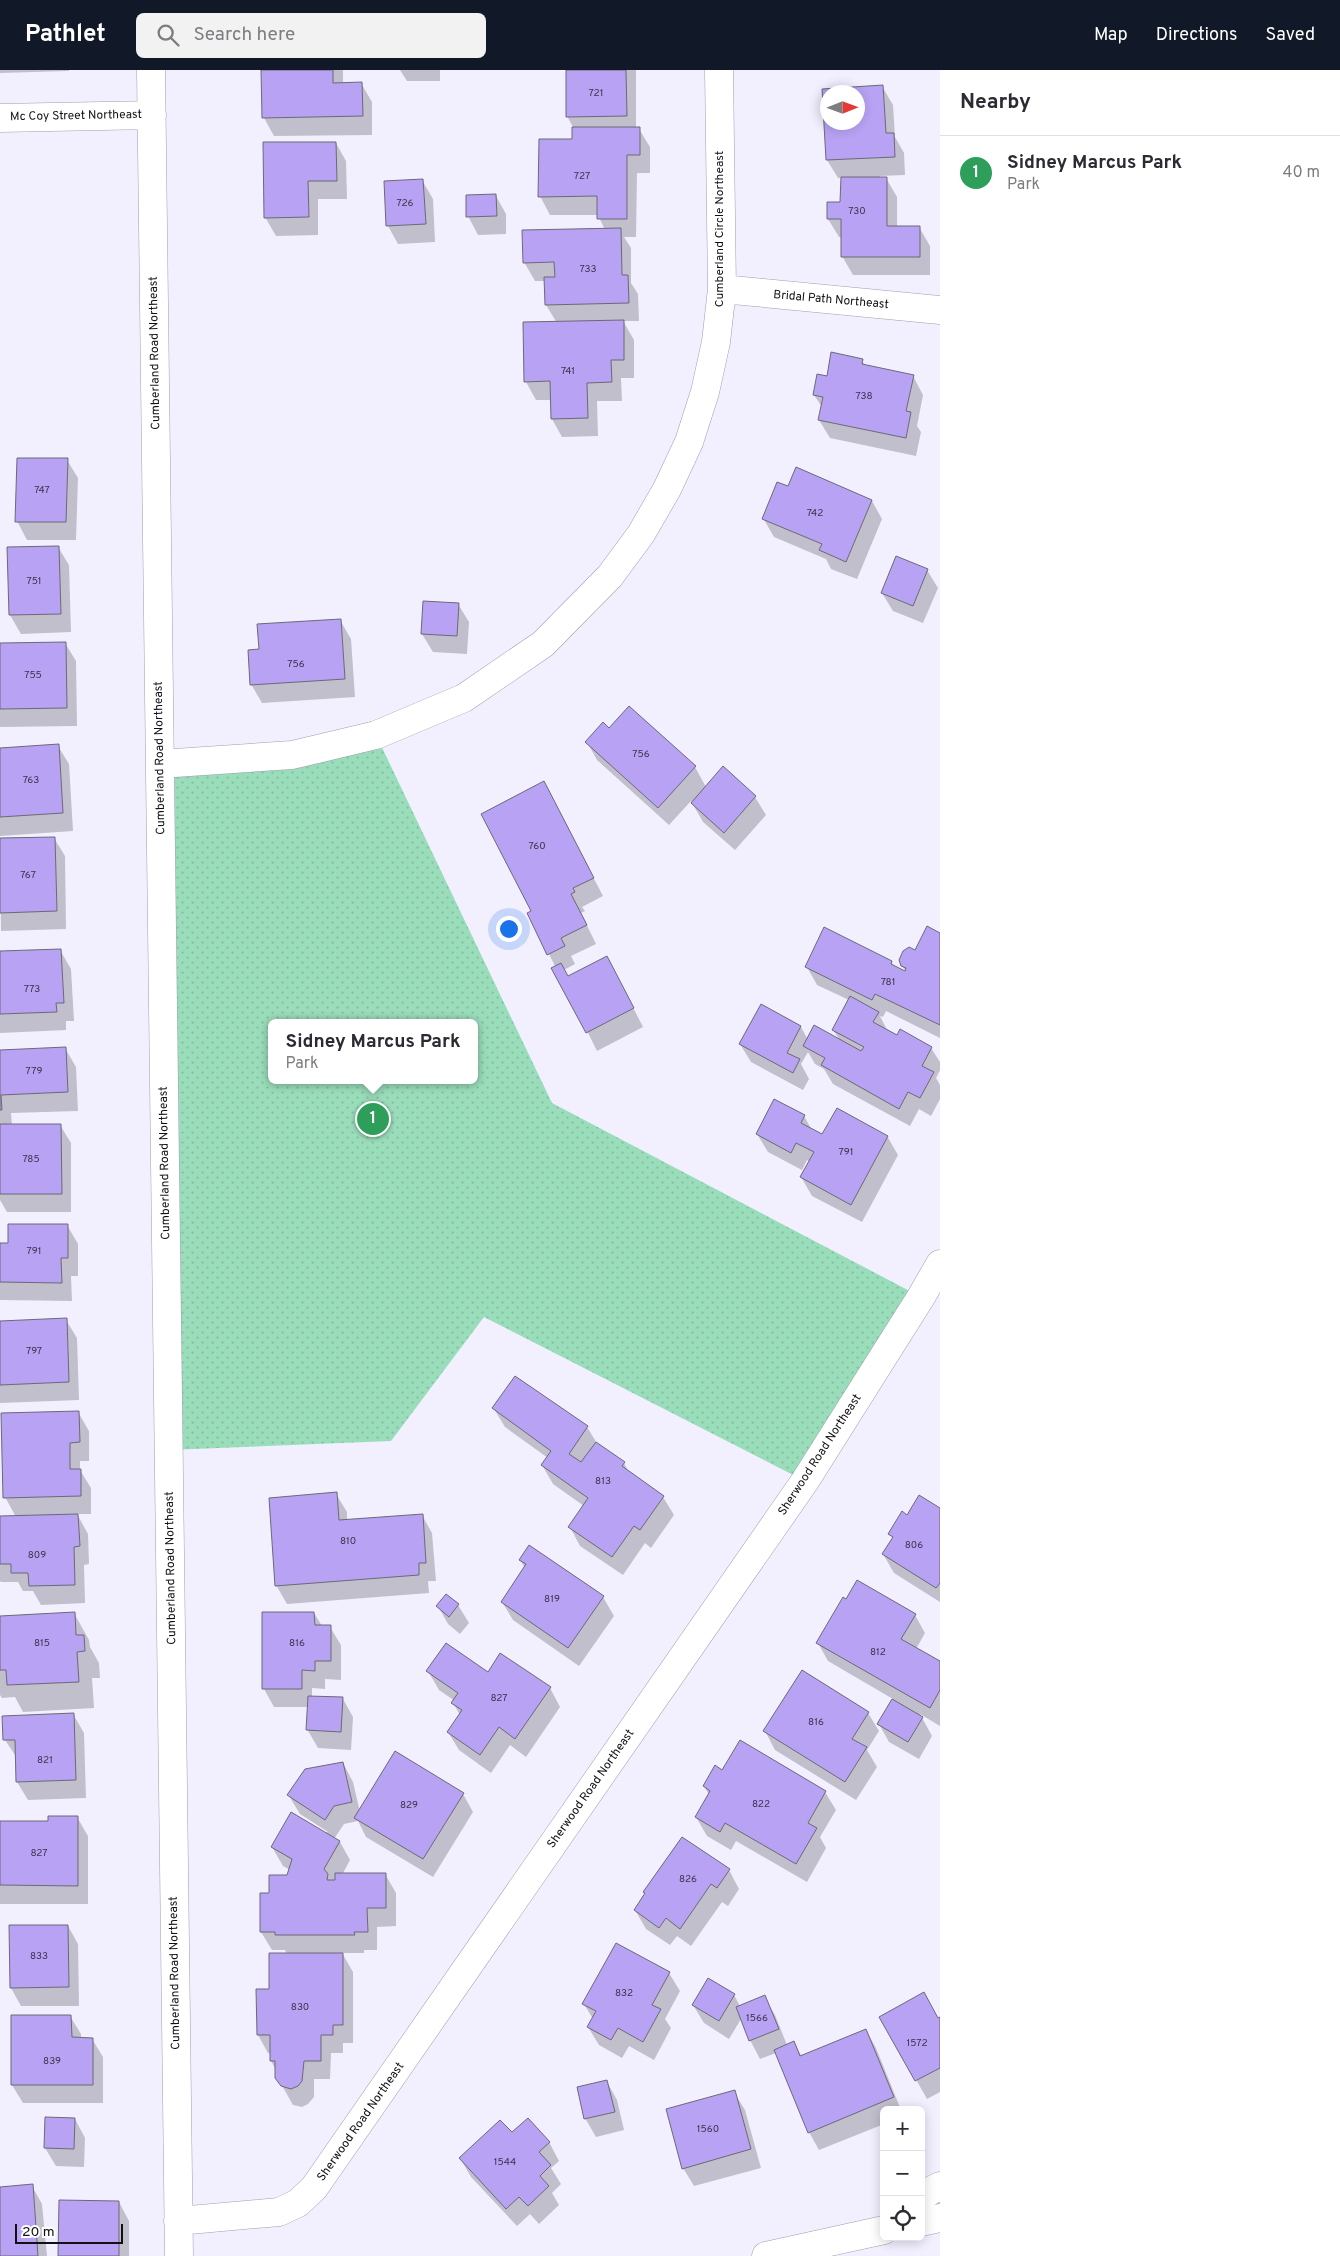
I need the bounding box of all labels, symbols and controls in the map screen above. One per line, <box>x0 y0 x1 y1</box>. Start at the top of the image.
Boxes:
search box <box>136 13 486 58</box>
text: Pathlet <box>25 20 106 50</box>
icon: search <box>154 21 182 49</box>
text: Search here <box>194 23 295 47</box>
text: Map <box>1094 24 1128 47</box>
text: Directions <box>1156 24 1238 47</box>
text: Saved <box>1266 24 1315 47</box>
north arrow <box>820 85 865 130</box>
house number: 721 <box>589 87 603 100</box>
text: Nearby <box>960 89 1031 116</box>
street label: Mc Coy Street Northeast <box>10 107 142 125</box>
street label: Cumberland Circle Northeast <box>712 151 728 307</box>
text: Sidney Marcus Park <box>1007 151 1182 175</box>
text: 1 <box>973 163 979 183</box>
text: 40 m <box>1282 163 1320 183</box>
house number: 727 <box>574 170 590 183</box>
text: Park <box>1007 175 1040 195</box>
house number: 726 <box>396 197 414 210</box>
house number: 730 <box>848 205 866 218</box>
house number: 733 <box>579 263 597 276</box>
street label: Cumberland Road Northeast <box>146 276 164 430</box>
street label: Bridal Path Northeast <box>773 287 889 313</box>
house number: 741 <box>561 365 575 378</box>
house number: 738 <box>855 390 873 403</box>
house number: 747 <box>34 484 50 497</box>
house number: 742 <box>807 507 823 520</box>
house number: 751 <box>26 575 42 588</box>
house number: 756 <box>287 658 305 671</box>
house number: 755 <box>24 669 42 682</box>
street label: Cumberland Road Northeast <box>151 681 169 835</box>
house number: 756 <box>632 748 650 761</box>
house number: 763 <box>23 774 39 787</box>
house number: 760 <box>528 840 546 853</box>
house number: 767 <box>20 869 36 882</box>
your location <box>496 916 522 942</box>
house number: 781 <box>881 976 895 989</box>
house number: 773 <box>24 983 40 996</box>
popup <box>268 1019 478 1084</box>
text: Sidney Marcus Park <box>285 1030 461 1054</box>
text: Park <box>285 1054 319 1074</box>
house number: 779 <box>26 1065 42 1078</box>
street label: Cumberland Road Northeast <box>156 1086 174 1240</box>
pin: 1 <box>357 1100 389 1138</box>
house number: 791 <box>839 1146 853 1159</box>
house number: 785 <box>22 1153 40 1166</box>
house number: 791 <box>27 1245 41 1258</box>
house number: 797 <box>26 1345 42 1358</box>
street label: Sherwood Road Northeast <box>775 1391 865 1519</box>
house number: 813 <box>595 1475 611 1488</box>
street label: Cumberland Road Northeast <box>162 1491 180 1645</box>
house number: 810 <box>340 1535 356 1548</box>
house number: 806 <box>905 1539 923 1552</box>
house number: 809 <box>28 1549 46 1562</box>
house number: 819 <box>544 1593 560 1606</box>
house number: 815 <box>34 1637 50 1650</box>
house number: 816 <box>289 1637 305 1650</box>
house number: 812 <box>870 1646 886 1659</box>
house number: 827 <box>490 1692 508 1705</box>
house number: 816 <box>808 1716 824 1729</box>
street label: Sherwood Road Northeast <box>544 1726 638 1852</box>
house number: 821 <box>37 1754 53 1767</box>
house number: 822 <box>752 1798 770 1811</box>
house number: 829 <box>400 1799 418 1812</box>
house number: 827 <box>30 1847 48 1860</box>
house number: 826 <box>679 1873 697 1886</box>
street label: Cumberland Road Northeast <box>166 1896 184 2050</box>
house number: 833 <box>30 1950 48 1963</box>
house number: 832 <box>615 1987 633 2000</box>
house number: 830 <box>291 2001 309 2014</box>
house number: 1566 <box>746 2012 768 2025</box>
house number: 1572 <box>906 2037 928 2050</box>
house number: 839 <box>43 2055 61 2068</box>
street label: Sherwood Road Northeast <box>314 2059 408 2185</box>
map controls <box>880 2106 925 2241</box>
button: + <box>880 2106 925 2151</box>
house number: 1560 <box>697 2123 719 2136</box>
button: − <box>880 2151 925 2196</box>
house number: 1544 <box>494 2156 516 2169</box>
button: locate <box>880 2196 925 2241</box>
scale bar <box>15 2221 122 2244</box>
text: 20 m <box>22 2224 55 2241</box>

